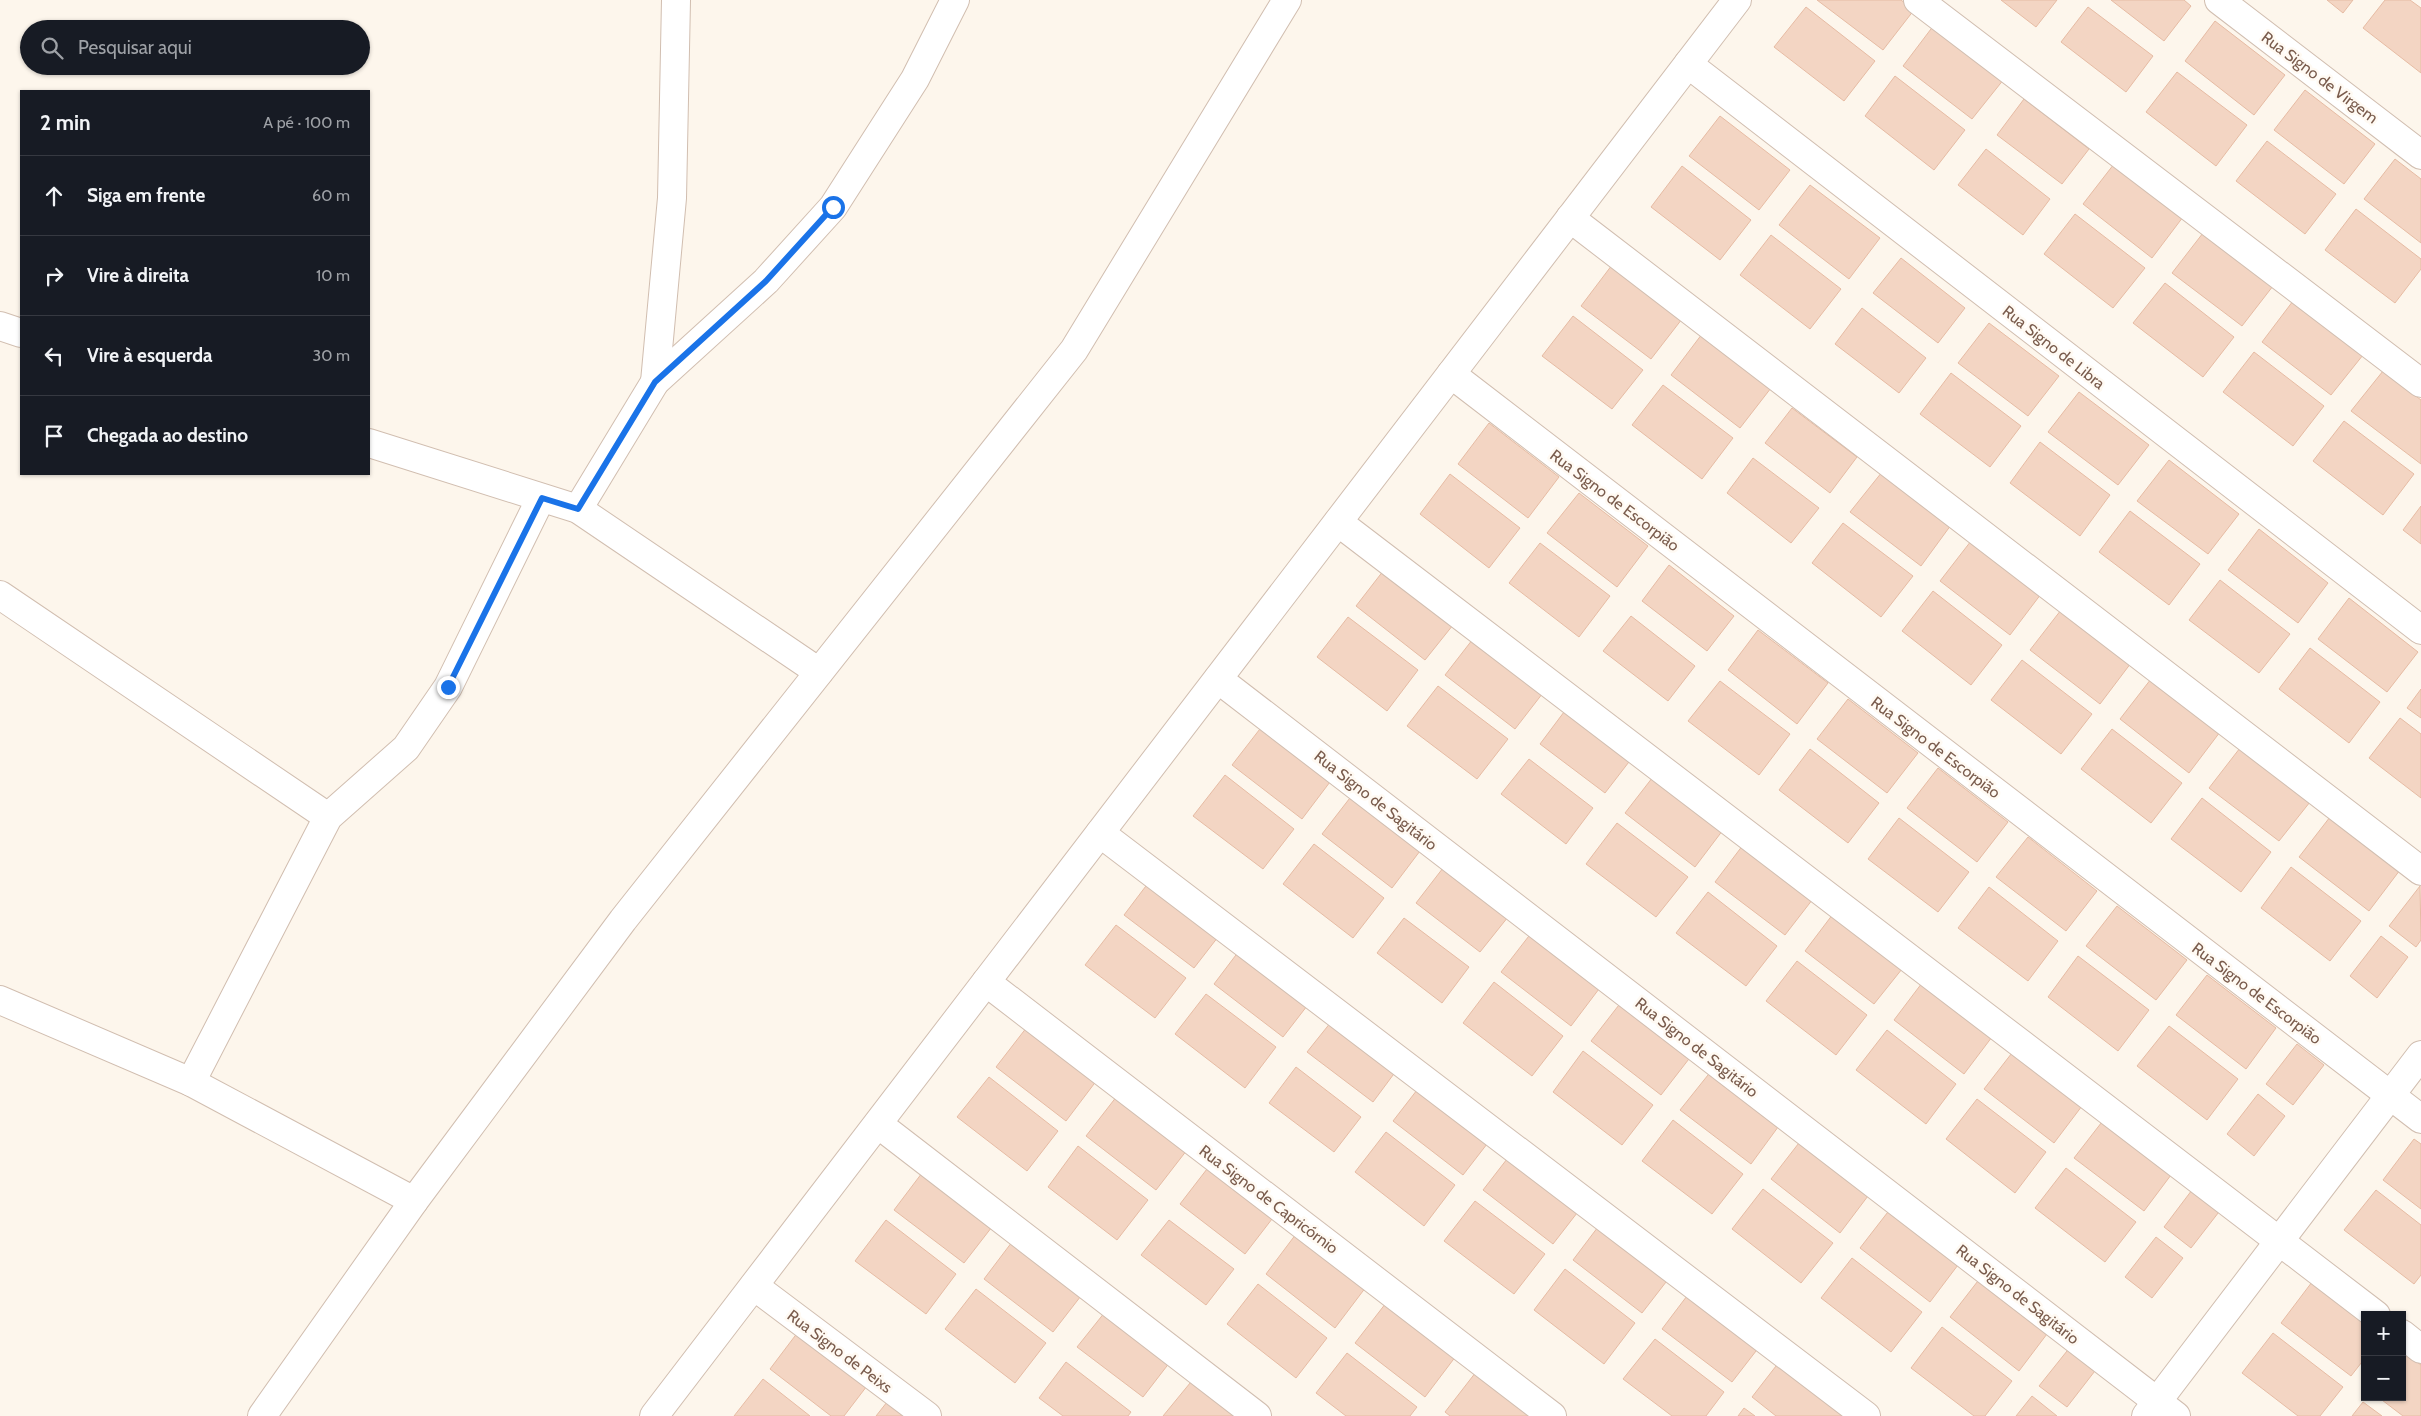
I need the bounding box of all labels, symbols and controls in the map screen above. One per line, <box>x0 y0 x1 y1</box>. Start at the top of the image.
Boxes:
search box <box>20 20 370 75</box>
street label: Rua Signo de Virgem <box>2258 27 2382 127</box>
icon: search <box>38 34 66 62</box>
text: Pesquisar aqui <box>78 36 192 59</box>
text: 2 min <box>40 110 91 135</box>
text: A pé · 100 m <box>263 113 350 132</box>
icon: ahead <box>40 182 68 210</box>
text: Siga em frente <box>87 184 205 207</box>
text: 60 m <box>312 186 350 205</box>
route start <box>822 196 845 219</box>
icon: right <box>40 262 68 290</box>
text: Vire à direita <box>87 264 189 287</box>
text: 10 m <box>316 266 350 285</box>
street label: Rua Signo de Libra <box>1999 302 2109 393</box>
icon: left <box>40 342 68 370</box>
text: Vire à esquerda <box>87 344 213 367</box>
text: 30 m <box>313 346 350 365</box>
icon: arrive <box>40 422 68 450</box>
text: Chegada ao destino <box>87 424 248 447</box>
street label: Rua Signo de Escorpião <box>1546 446 1683 555</box>
route end <box>437 676 460 699</box>
street label: Rua Signo de Escorpião <box>1867 693 2004 802</box>
street label: Rua Signo de Sagitário <box>1310 746 1441 854</box>
street label: Rua Signo de Escorpião <box>2188 939 2325 1048</box>
street label: Rua Signo de Sagitário <box>1631 993 1762 1101</box>
street label: Rua Signo de Capricórnio <box>1196 1141 1342 1258</box>
street label: Rua Signo de Sagitário <box>1952 1240 2083 1348</box>
street label: Rua Signo de Peixs <box>783 1306 896 1397</box>
map controls <box>2361 1311 2406 1401</box>
button: + <box>2361 1311 2406 1356</box>
button: − <box>2361 1356 2406 1401</box>

